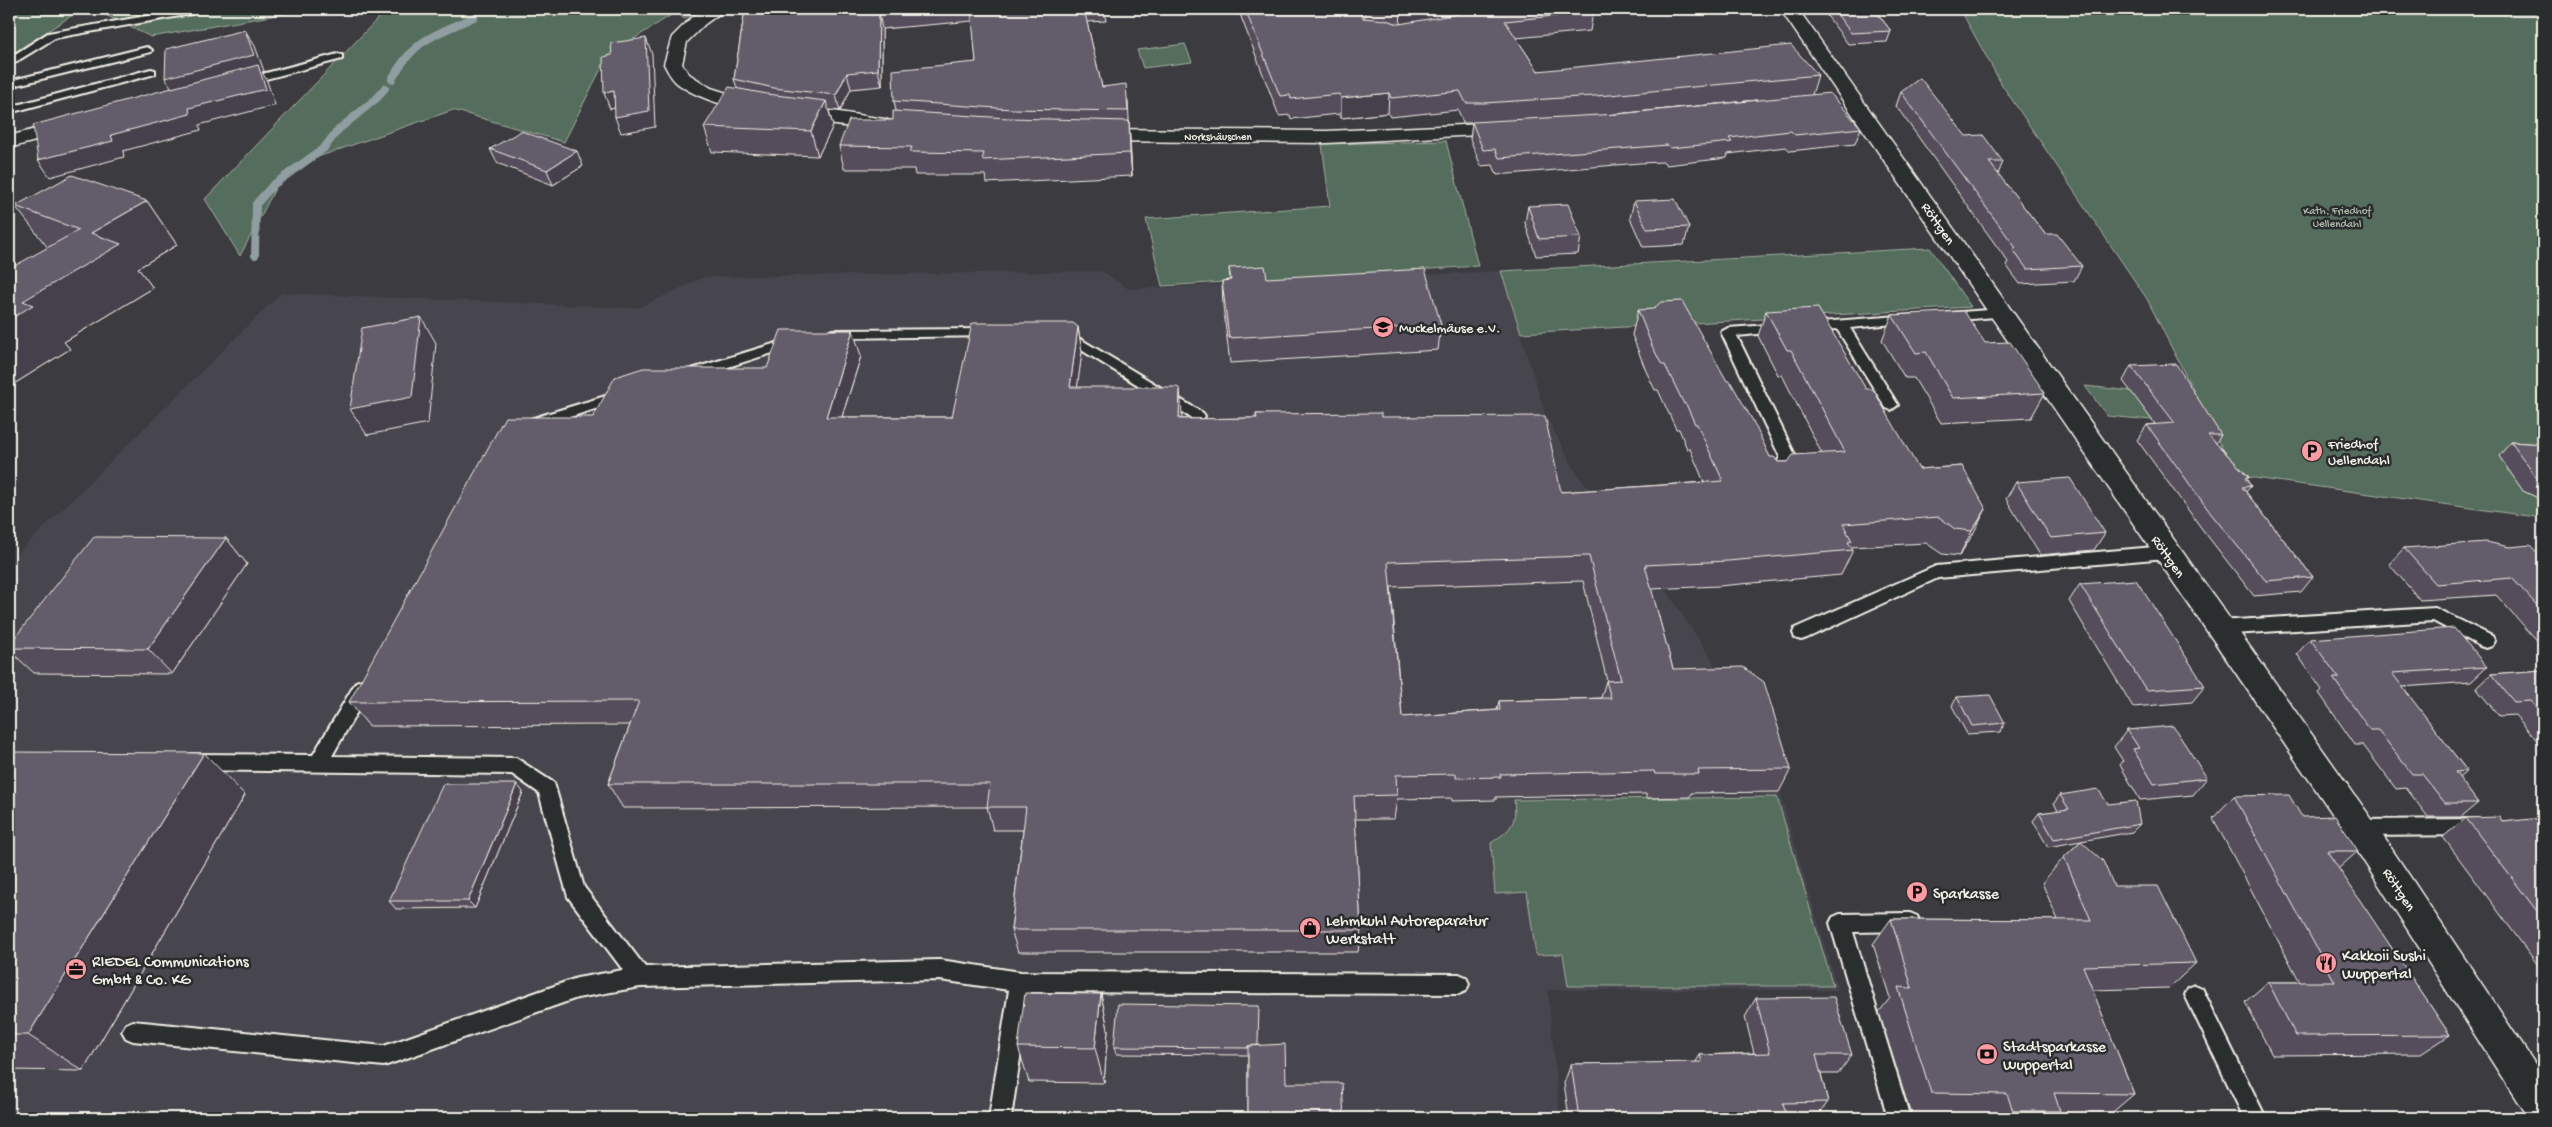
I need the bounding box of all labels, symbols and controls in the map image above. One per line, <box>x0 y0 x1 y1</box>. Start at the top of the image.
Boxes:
street label: Norkshäuschen <box>1184 132 1253 144</box>
street label: Röttgen <box>1916 200 1958 249</box>
park label: Kath. Friedhof Uellendahl <box>2303 205 2372 231</box>
school or university icon: Muckelmäuse e.V. <box>1371 315 1395 339</box>
place label: Muckelmäuse e.V. <box>1399 321 1500 338</box>
place label: Friedhof Uellendahl <box>2327 437 2390 470</box>
parking icon: Friedhof Uellendahl <box>2300 439 2324 463</box>
street label: Röttgen <box>2146 533 2188 582</box>
street label: Röttgen <box>2378 866 2418 915</box>
parking icon: Sparkasse <box>1905 880 1929 904</box>
place label: Sparkasse <box>1933 886 2000 905</box>
place label: Lehmkuhl Autoreparatur Werkstatt <box>1326 913 1489 950</box>
shop icon: Lehmkuhl Autoreparatur Werkstatt <box>1298 916 1322 940</box>
place label: Kakkoii Sushi Wuppertal <box>2342 948 2426 985</box>
restaurant icon: Kakkoii Sushi Wuppertal <box>2314 951 2338 975</box>
place label: RIEDEL Communications GmbH & Co. KG <box>92 954 250 991</box>
office icon: RIEDEL Communications GmbH & Co. KG <box>64 957 88 981</box>
place label: Stadtsparkasse Wuppertal <box>2003 1039 2107 1076</box>
bank icon: Stadtsparkasse Wuppertal <box>1975 1042 1999 1066</box>

